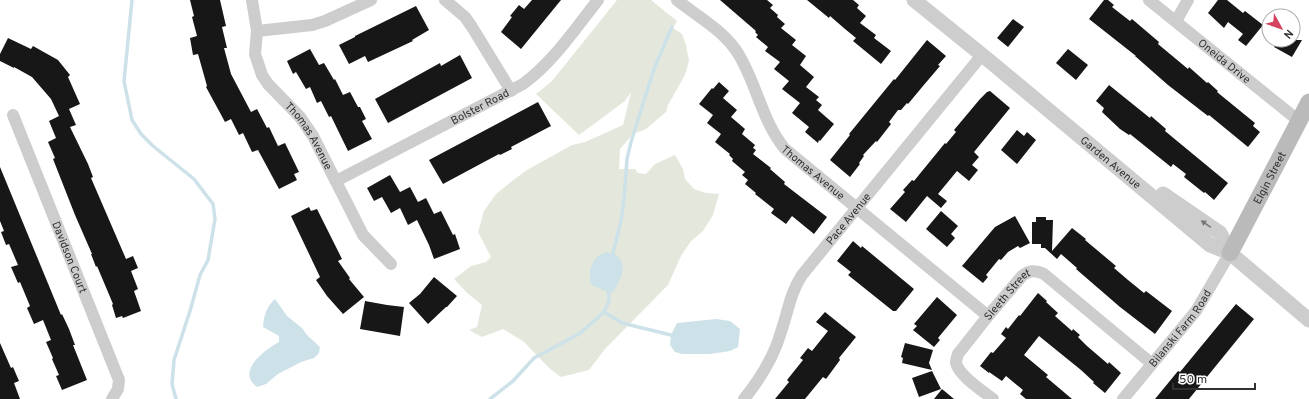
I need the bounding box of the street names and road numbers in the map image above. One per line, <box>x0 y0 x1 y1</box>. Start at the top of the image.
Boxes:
street label: Oneida Drive <box>1195 36 1253 87</box>
street label: Bolster Road <box>449 86 512 128</box>
street label: Thomas Avenue <box>281 100 335 172</box>
street label: Garden Avenue <box>1077 134 1143 192</box>
street label: Thomas Avenue <box>778 143 847 203</box>
street label: Elgin Street <box>1251 149 1290 207</box>
street label: Pace Avenue <box>824 190 874 248</box>
street label: Davidson Court <box>48 220 89 295</box>
street label: Sleeth Street <box>981 266 1033 324</box>
street label: Bilanski Farm Road <box>1146 287 1215 370</box>

